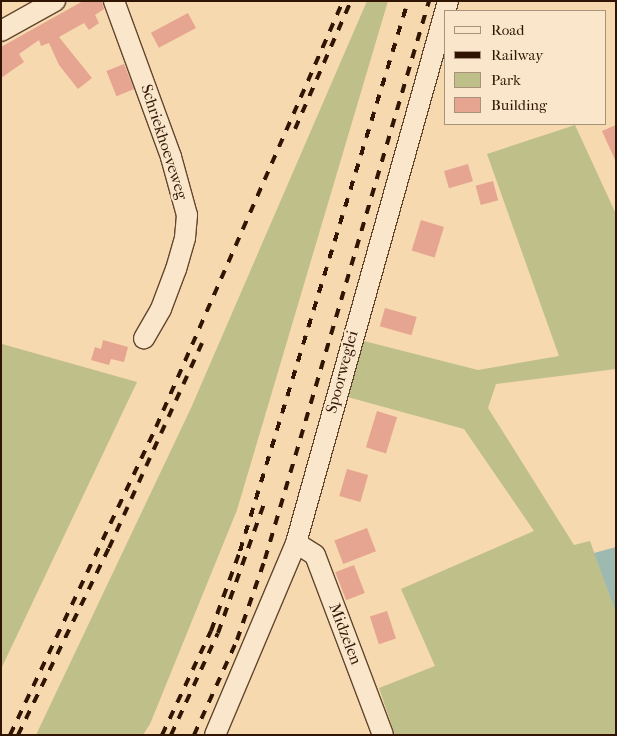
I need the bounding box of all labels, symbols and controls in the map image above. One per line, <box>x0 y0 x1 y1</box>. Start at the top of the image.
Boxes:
legend <box>444 10 607 125</box>
text: Road <box>491 21 524 39</box>
text: Railway <box>491 46 543 64</box>
text: Park <box>491 71 521 89</box>
street label: Schriekhoeveweg <box>136 82 192 202</box>
text: Building <box>491 96 547 114</box>
street label: Spoorweglei <box>322 328 362 416</box>
street label: Midzelen <box>324 600 366 668</box>

